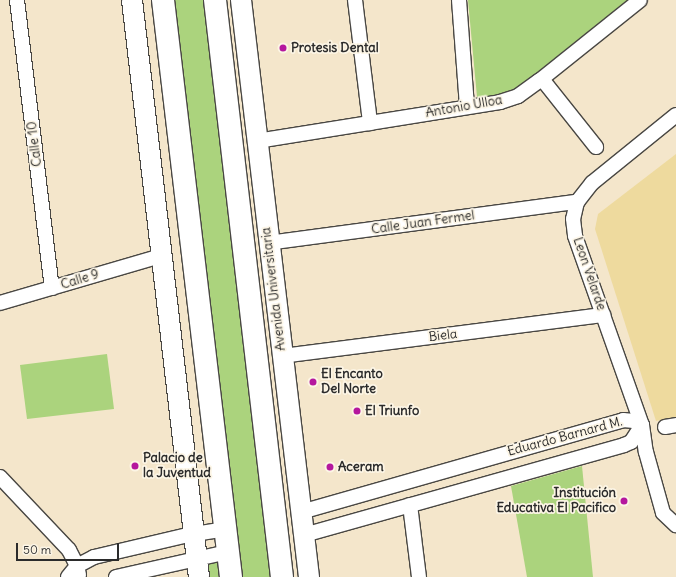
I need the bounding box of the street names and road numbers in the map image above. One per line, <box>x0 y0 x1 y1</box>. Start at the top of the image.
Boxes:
street label: Antonio Ulloa <box>424 93 504 121</box>
street label: Calle 10 <box>24 120 46 168</box>
street label: Calle Juan Fermel <box>370 208 476 238</box>
street label: Avenida Universitaria <box>259 226 289 352</box>
street label: Leon Velarde <box>569 235 609 313</box>
street label: Calle 9 <box>59 267 101 293</box>
street label: Biela <box>428 327 458 345</box>
street label: Eduardo Barnard M. <box>506 414 624 460</box>

